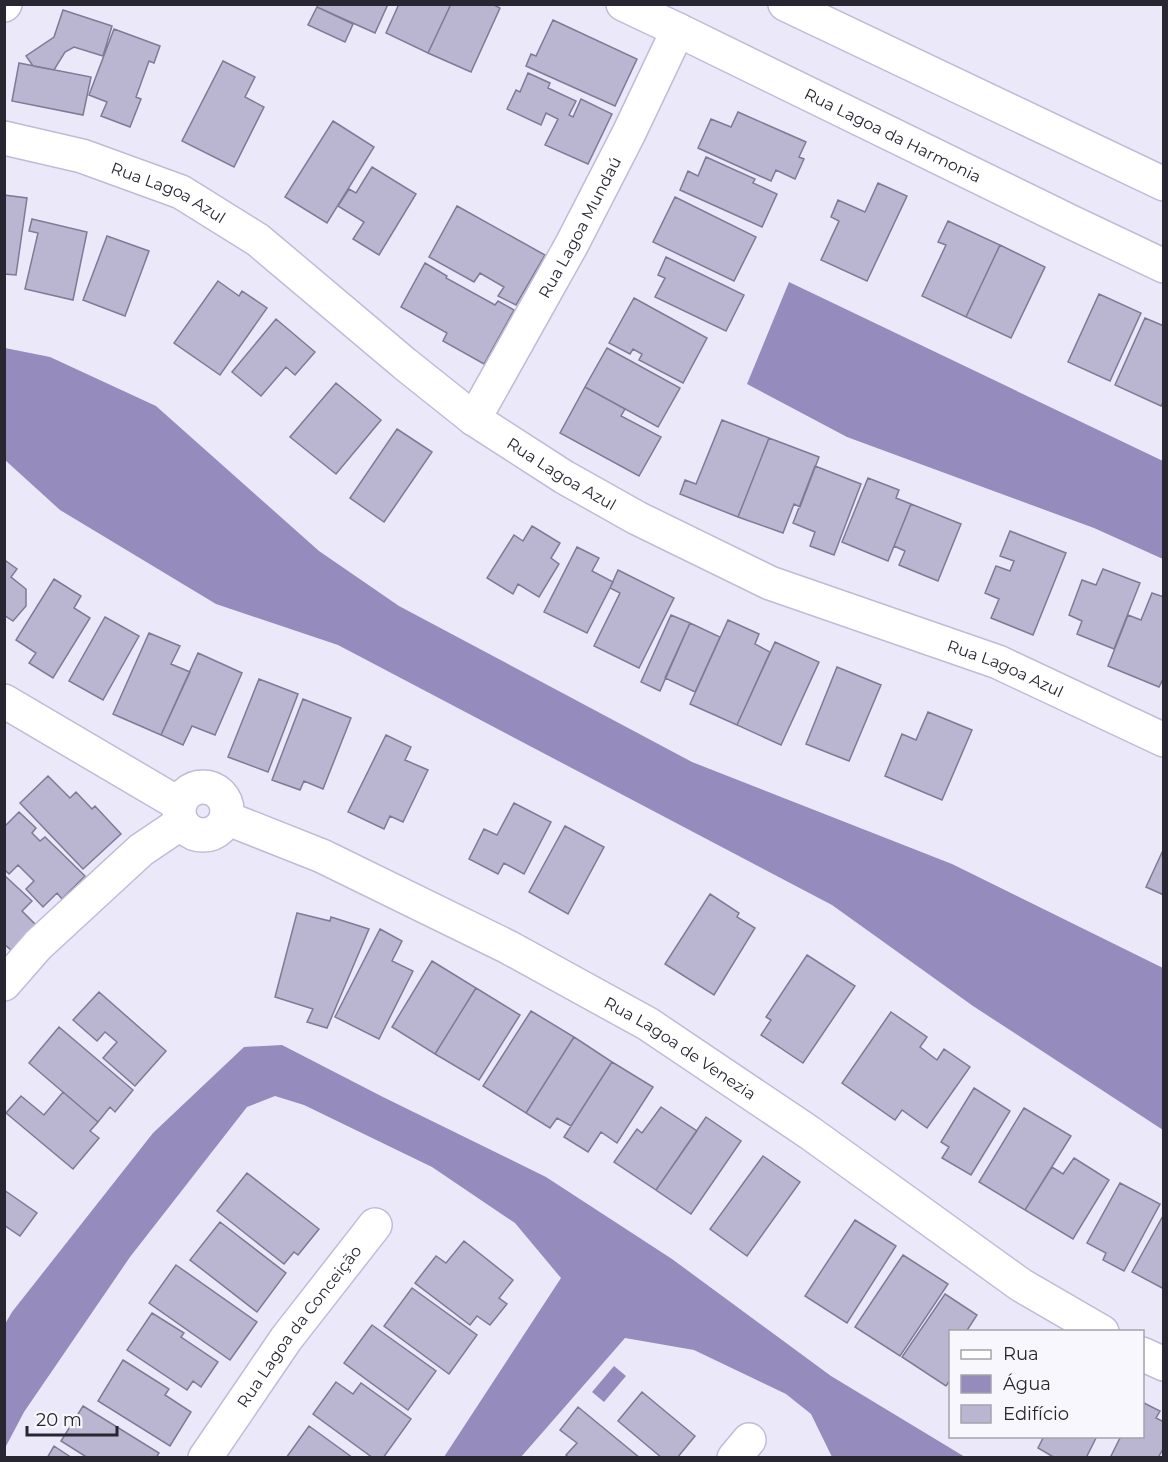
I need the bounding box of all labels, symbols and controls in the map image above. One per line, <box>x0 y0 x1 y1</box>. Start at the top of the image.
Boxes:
street label: Rua Lagoa da Harmonia <box>801 84 984 186</box>
street label: Rua Lagoa Mundaú <box>534 153 625 301</box>
street label: Rua Lagoa Azul <box>109 158 229 227</box>
street label: Rua Lagoa Azul <box>503 433 620 514</box>
street label: Rua Lagoa Azul <box>945 636 1067 701</box>
street label: Rua Lagoa de Venezia <box>601 992 760 1103</box>
street label: Rua Lagoa da Conceição <box>233 1241 365 1411</box>
legend <box>949 1330 1144 1438</box>
text: Rua <box>1003 1343 1039 1365</box>
text: Água <box>1003 1373 1051 1395</box>
scale bar <box>27 1399 117 1437</box>
text: Edifício <box>1003 1403 1069 1425</box>
text: 20 m <box>36 1409 82 1431</box>

